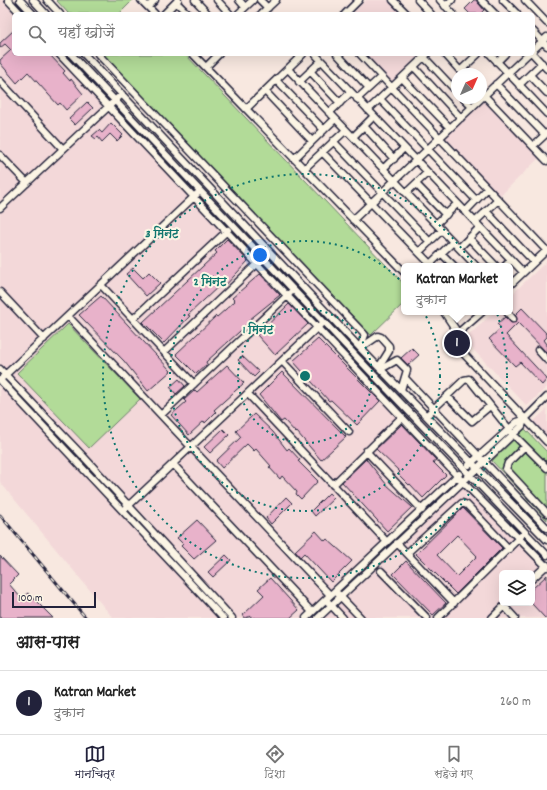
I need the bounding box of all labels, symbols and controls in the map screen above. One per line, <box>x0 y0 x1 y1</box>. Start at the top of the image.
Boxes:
search box <box>12 12 535 56</box>
icon: search <box>26 23 48 45</box>
text: यहाँ खोजें <box>58 23 115 45</box>
north arrow <box>451 68 487 104</box>
text: 3 मिनट <box>145 225 179 243</box>
your location <box>250 245 270 265</box>
popup <box>401 263 513 315</box>
text: Katran Market <box>416 269 498 291</box>
text: 2 मिनट <box>193 273 227 291</box>
text: दुकान <box>416 291 446 310</box>
text: 1 मिनट <box>243 321 274 339</box>
pin: 1 <box>444 328 470 358</box>
centre of rings <box>298 369 312 383</box>
map controls <box>499 570 535 606</box>
button: layers <box>499 570 535 606</box>
scale bar <box>12 590 96 609</box>
text: 100 m <box>18 591 42 607</box>
text: आस-पास <box>16 632 80 656</box>
text: Katran Market <box>54 682 136 704</box>
text: 1 <box>28 693 30 712</box>
text: 260 m <box>500 693 531 712</box>
text: दुकान <box>54 704 85 723</box>
tab: मानचित्र <box>74 743 115 783</box>
tab: दिशा <box>264 743 286 783</box>
tab: सहेजे गए <box>435 743 473 783</box>

